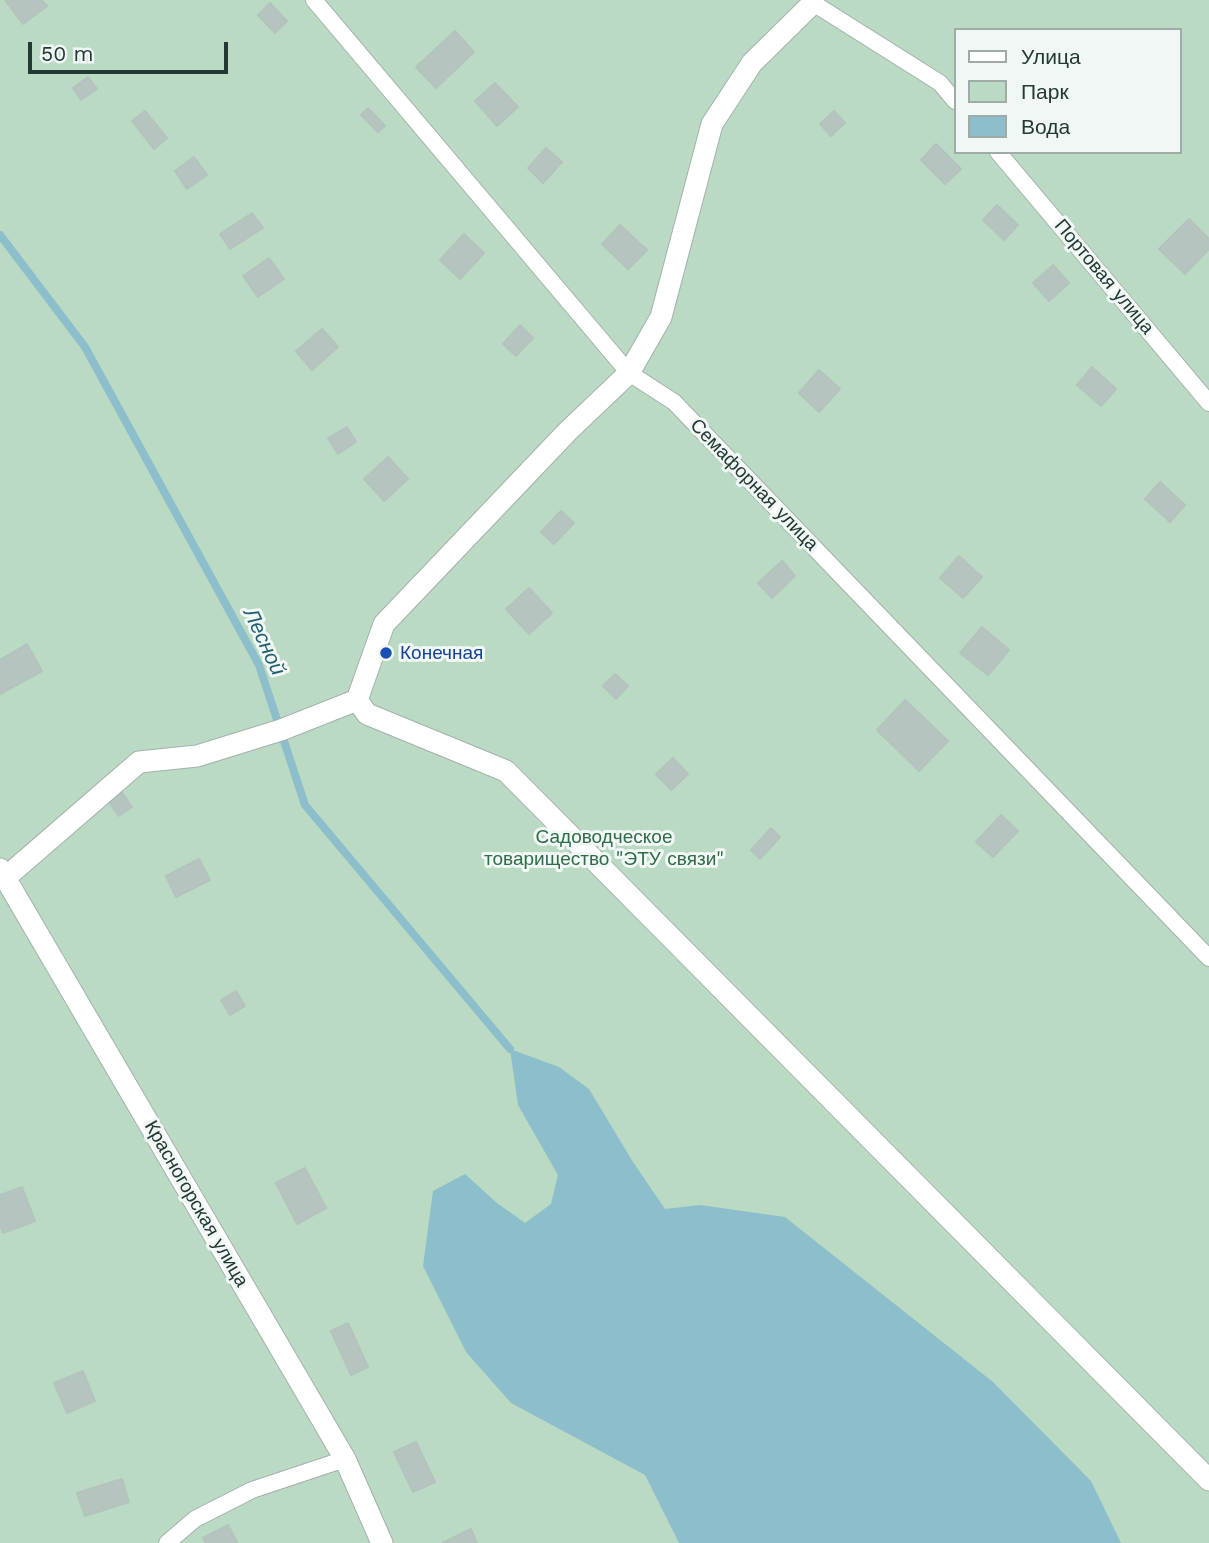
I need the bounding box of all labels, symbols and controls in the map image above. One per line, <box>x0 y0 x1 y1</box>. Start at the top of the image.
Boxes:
scale bar <box>32 28 231 72</box>
legend <box>954 28 1181 154</box>
text: 50 m <box>41 41 93 66</box>
text: Улица <box>1021 44 1081 69</box>
text: Парк <box>1021 79 1069 104</box>
text: Вода <box>1021 114 1070 139</box>
street label: Портовая улица <box>1049 215 1159 339</box>
street label: Семафорная улица <box>685 414 823 556</box>
water label: Лесной <box>238 604 290 680</box>
place label: Конечная <box>400 642 483 664</box>
marker: Конечная <box>378 645 394 661</box>
park label: Садоводческое товарищество "ЭТУ связи" <box>484 826 724 870</box>
street label: Красногорская улица <box>139 1117 253 1291</box>

